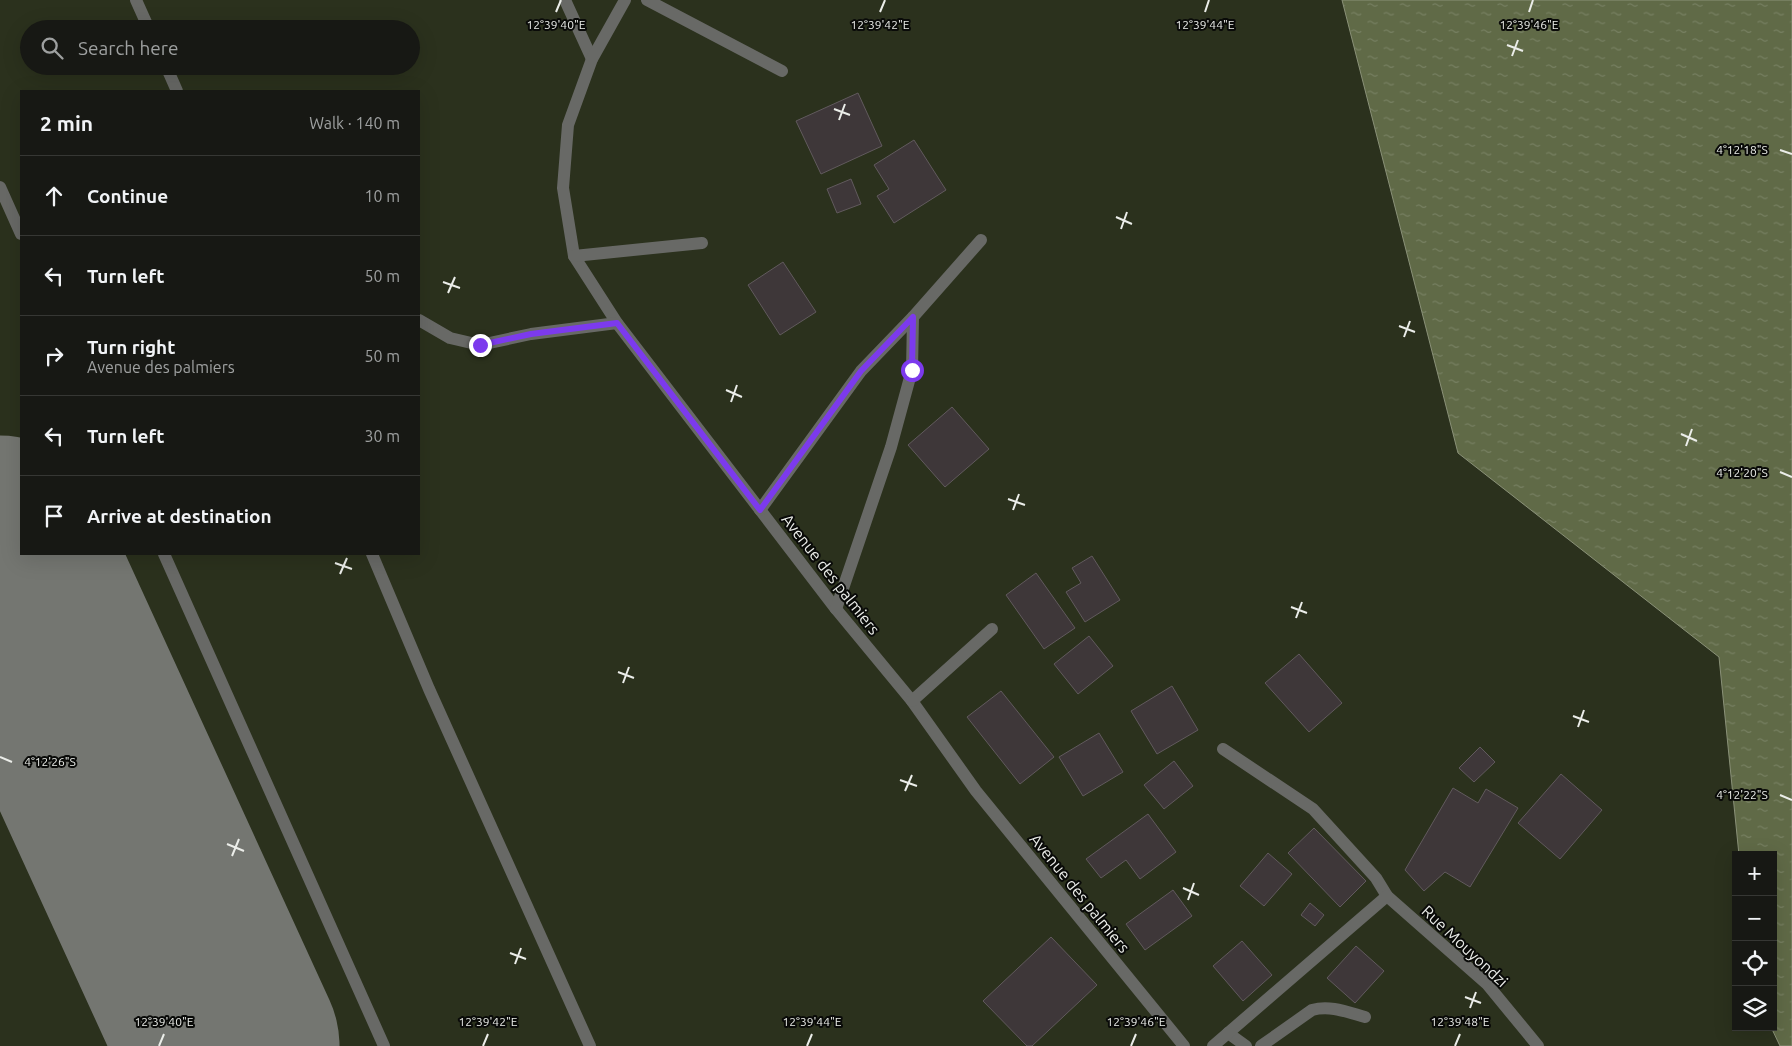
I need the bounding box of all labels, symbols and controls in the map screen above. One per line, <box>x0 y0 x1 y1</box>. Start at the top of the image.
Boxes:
text: 12°39'40"E <box>527 18 586 31</box>
text: 12°39'42"E <box>851 18 910 31</box>
text: 12°39'44"E <box>1176 18 1235 31</box>
text: 12°39'46"E <box>1500 18 1559 31</box>
search box <box>20 20 420 75</box>
icon: search <box>38 34 66 62</box>
text: Search here <box>78 37 178 59</box>
text: 2 min <box>40 111 93 135</box>
text: Walk · 140 m <box>309 114 400 132</box>
text: 4°12'18"S <box>1716 143 1768 156</box>
icon: ahead <box>40 182 68 210</box>
text: Continue <box>87 185 168 207</box>
text: 10 m <box>364 187 400 205</box>
icon: left <box>40 262 68 290</box>
text: Turn left <box>87 265 165 287</box>
text: 50 m <box>364 267 400 285</box>
route end <box>469 334 492 357</box>
text: Turn right <box>87 336 175 358</box>
icon: right <box>40 342 68 370</box>
text: 50 m <box>364 347 400 365</box>
text: Avenue des palmiers <box>87 358 235 376</box>
route start <box>901 359 924 382</box>
icon: left <box>40 422 68 450</box>
text: Turn left <box>87 425 165 447</box>
text: 30 m <box>364 427 400 445</box>
text: 4°12'20"S <box>1716 466 1768 479</box>
icon: arrive <box>40 502 68 530</box>
text: Arrive at destination <box>87 505 272 527</box>
street label: Avenue des palmiers <box>778 510 884 638</box>
text: 4°12'26"S <box>24 755 76 768</box>
text: 4°12'22"S <box>1716 788 1768 801</box>
street label: Avenue des palmiers <box>1027 830 1133 956</box>
map controls <box>1732 851 1777 1031</box>
button: + <box>1732 851 1777 896</box>
button: − <box>1732 896 1777 941</box>
street label: Rue Mouyondzi <box>1418 902 1512 990</box>
button: locate <box>1732 941 1777 986</box>
button: layers <box>1732 986 1777 1031</box>
text: 12°39'40"E <box>135 1015 194 1028</box>
text: 12°39'42"E <box>459 1015 518 1028</box>
text: 12°39'44"E <box>783 1015 842 1028</box>
text: 12°39'46"E <box>1107 1015 1166 1028</box>
text: 12°39'48"E <box>1431 1015 1490 1028</box>

